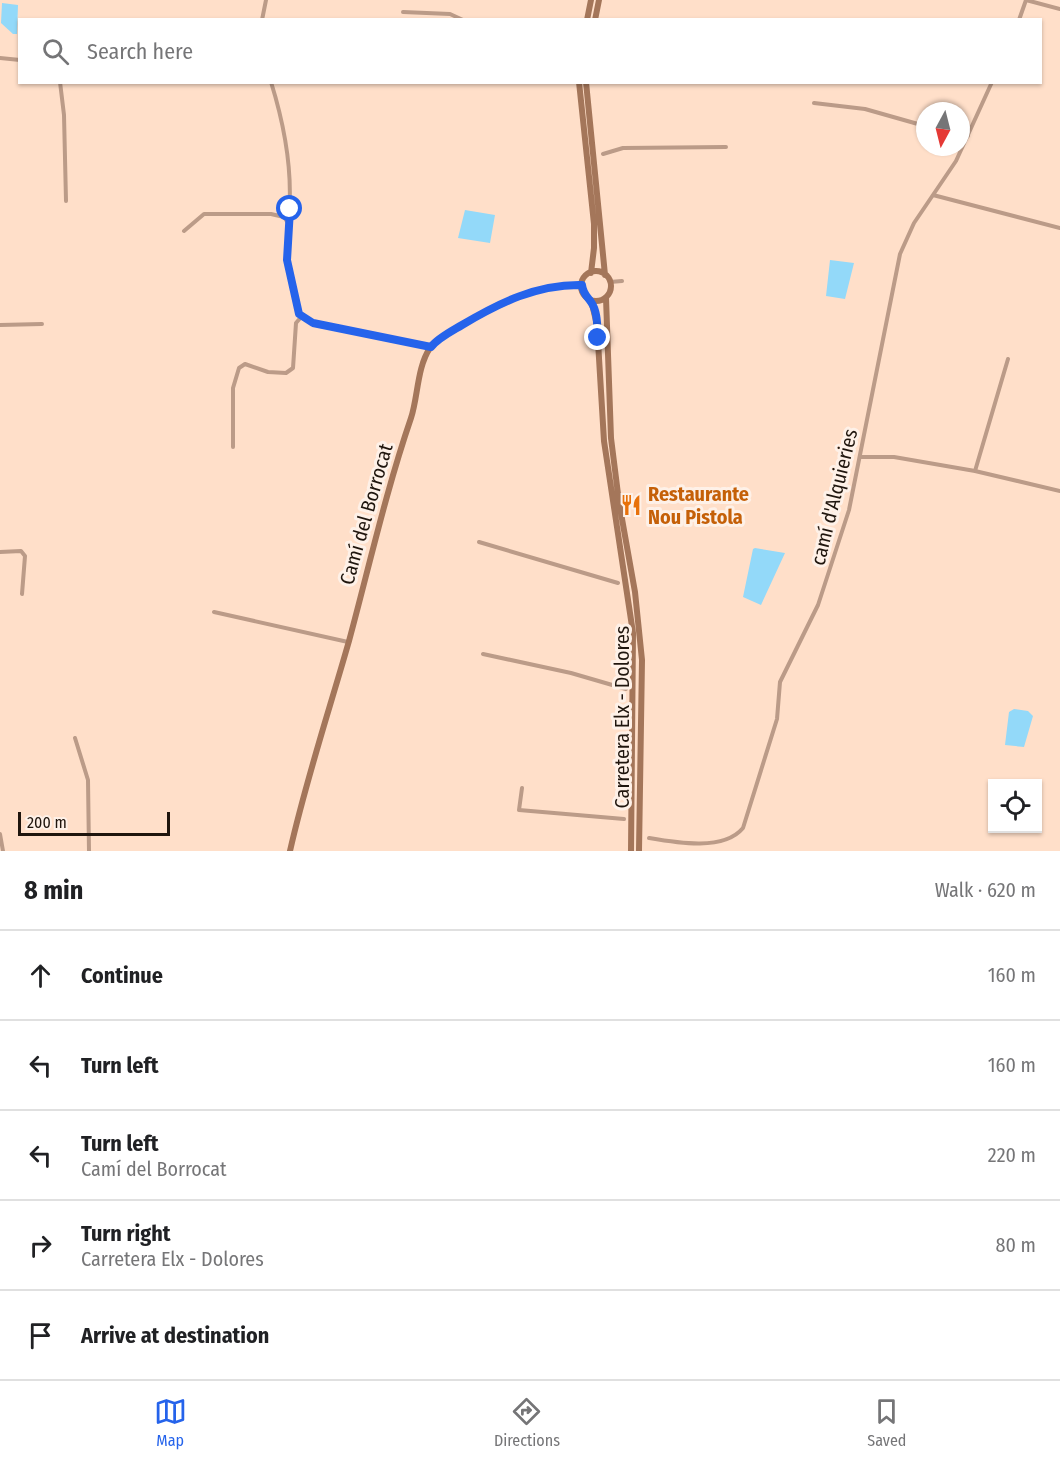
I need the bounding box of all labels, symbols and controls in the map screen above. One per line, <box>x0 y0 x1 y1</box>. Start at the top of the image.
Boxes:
search box <box>18 18 1042 84</box>
icon: search <box>39 35 72 68</box>
text: Search here <box>87 38 193 65</box>
north arrow <box>916 102 970 156</box>
route start <box>276 195 302 221</box>
route end <box>584 324 610 350</box>
street label: camí d'Alquieries <box>805 426 863 568</box>
street label: Camí del Borrocat <box>334 440 398 587</box>
place label: Restaurante Nou Pistola <box>648 482 749 529</box>
restaurant icon: Restaurante Nou Pistola <box>619 493 643 517</box>
street label: Carretera Elx - Dolores <box>610 626 634 808</box>
map controls <box>988 779 1042 833</box>
button: locate <box>988 779 1042 833</box>
scale bar <box>18 809 170 836</box>
text: 200 m <box>27 813 67 832</box>
text: 8 min <box>24 875 83 906</box>
text: Walk · 620 m <box>935 878 1036 902</box>
icon: ahead <box>24 959 57 992</box>
text: Continue <box>81 962 163 989</box>
text: 160 m <box>988 963 1036 987</box>
icon: left <box>24 1049 57 1082</box>
text: Turn left <box>81 1052 159 1079</box>
text: 160 m <box>988 1053 1036 1077</box>
text: Turn left <box>81 1130 159 1157</box>
icon: left <box>24 1139 57 1172</box>
text: 220 m <box>988 1143 1036 1167</box>
text: Camí del Borrocat <box>81 1157 227 1181</box>
text: Turn right <box>81 1220 170 1247</box>
icon: right <box>24 1229 57 1262</box>
text: 80 m <box>996 1233 1036 1257</box>
text: Carretera Elx - Dolores <box>81 1247 264 1271</box>
icon: arrive <box>24 1319 57 1352</box>
text: Arrive at destination <box>81 1322 269 1349</box>
tab: Map <box>154 1395 187 1450</box>
tab: Directions <box>494 1395 560 1450</box>
tab: Saved <box>867 1395 906 1450</box>

